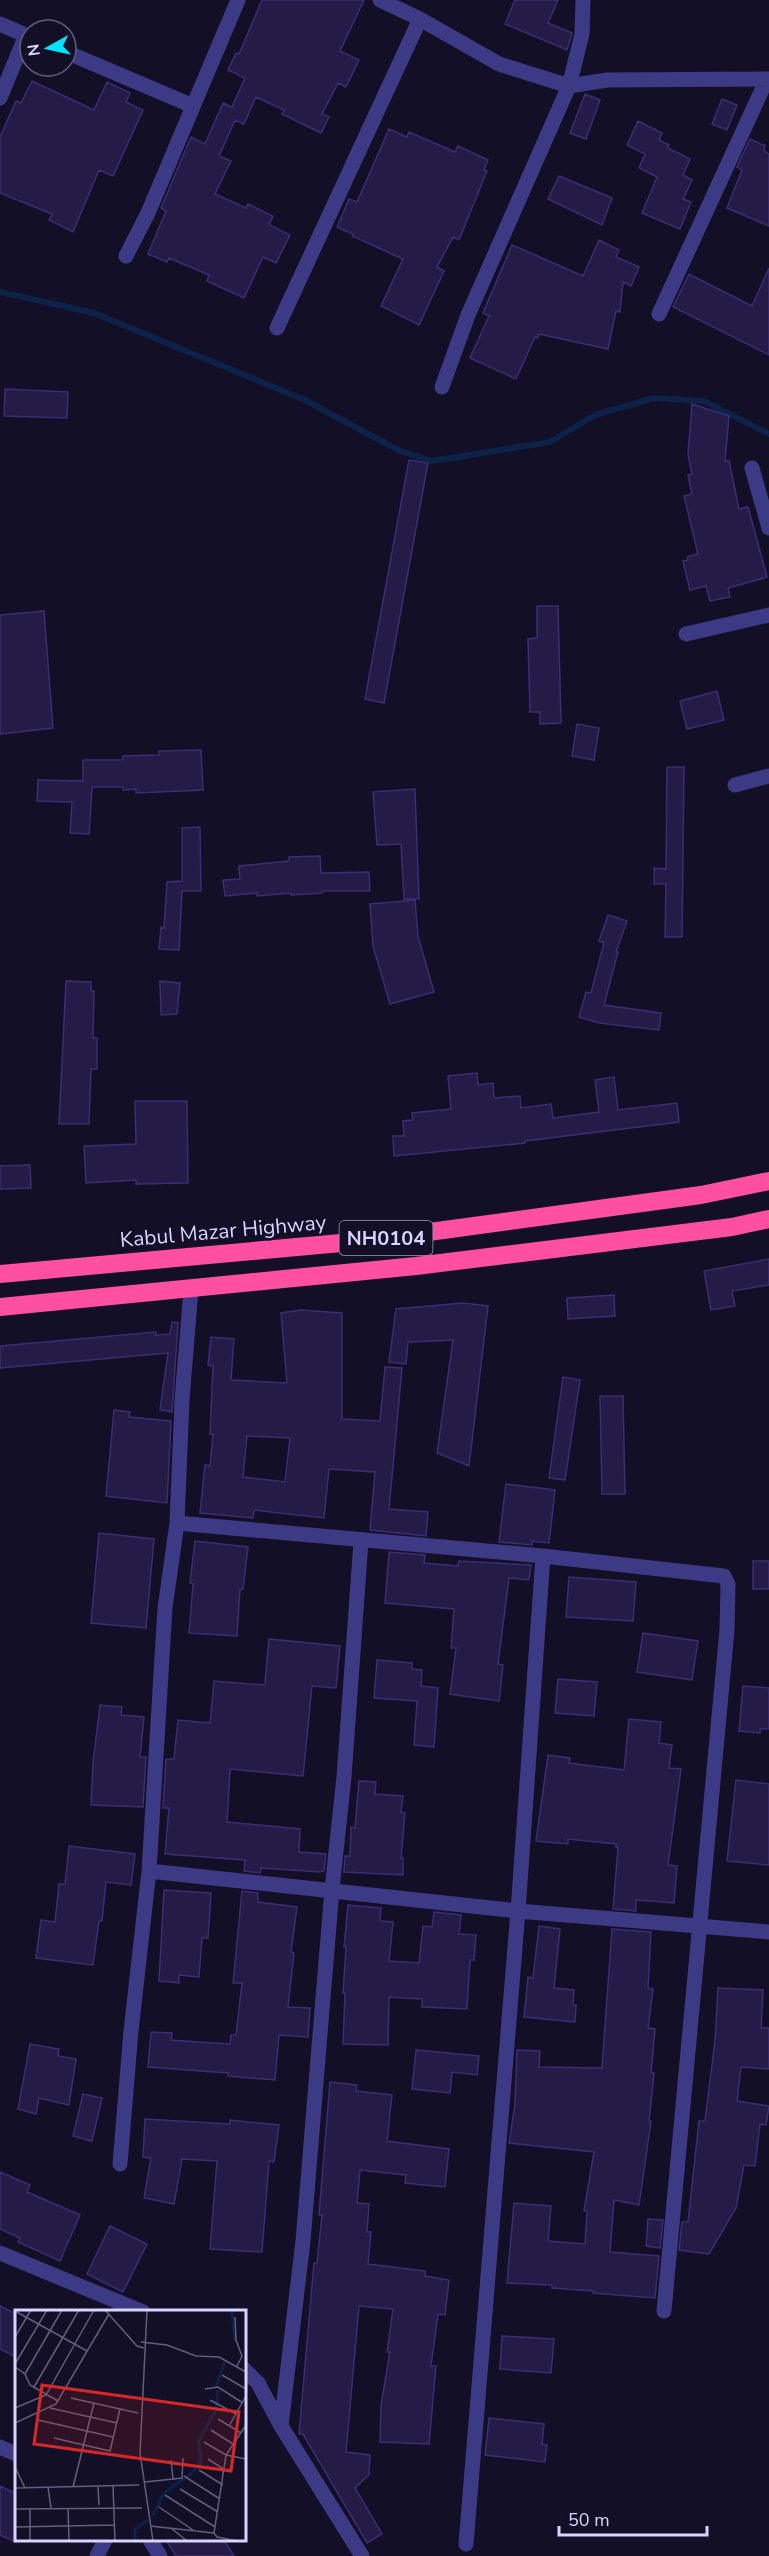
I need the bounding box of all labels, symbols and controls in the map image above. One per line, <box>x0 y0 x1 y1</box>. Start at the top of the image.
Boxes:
north arrow <box>18 18 78 78</box>
text: N <box>22 42 46 57</box>
street label: Kabul Mazar Highway <box>119 1208 327 1254</box>
road number: NH0104 <box>340 1221 432 1255</box>
inset map <box>15 2310 246 2541</box>
scale bar <box>559 2499 708 2537</box>
text: 50 m <box>568 2508 610 2532</box>

